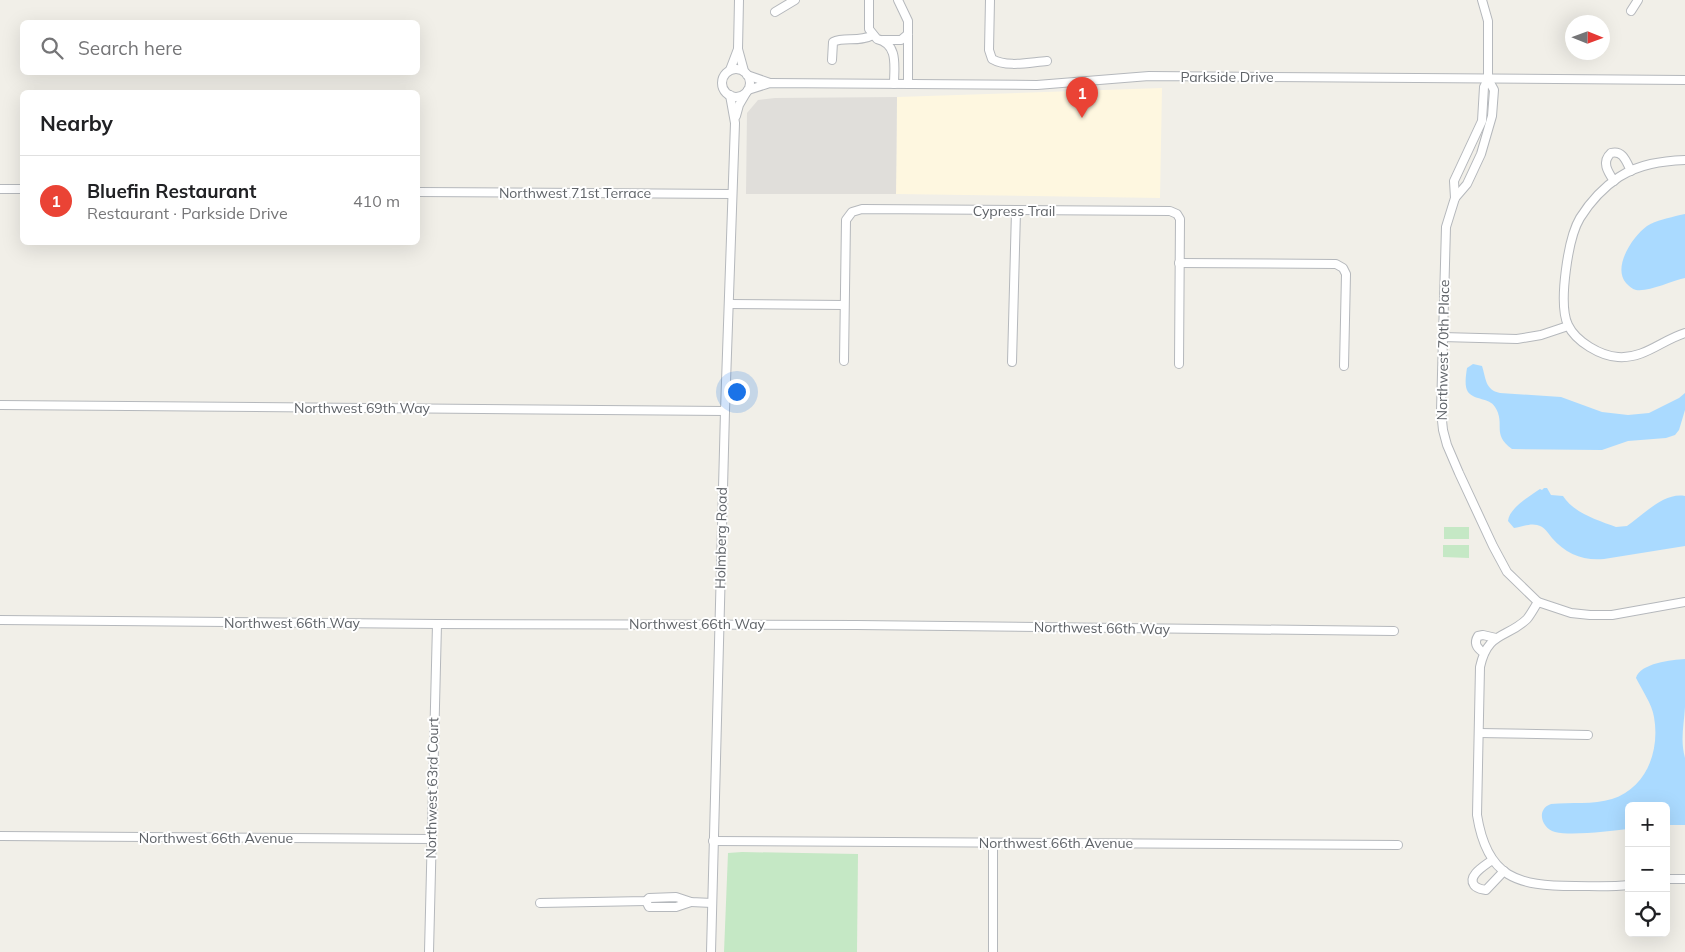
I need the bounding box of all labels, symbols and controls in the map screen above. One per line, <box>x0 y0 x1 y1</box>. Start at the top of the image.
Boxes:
north arrow <box>1565 15 1610 60</box>
search box <box>20 20 420 75</box>
icon: search <box>38 34 66 62</box>
text: Search here <box>78 36 182 60</box>
street label: Parkside Drive <box>1180 68 1274 86</box>
pin: 1 <box>1066 77 1098 118</box>
text: Nearby <box>40 110 113 136</box>
text: Bluefin Restaurant <box>87 179 256 203</box>
street label: Northwest 71st Terrace <box>499 184 651 202</box>
text: 1 <box>51 191 61 211</box>
text: 410 m <box>353 191 400 211</box>
street label: Cypress Trail <box>973 202 1055 220</box>
text: Restaurant · Parkside Drive <box>87 203 288 223</box>
street label: Northwest 70th Place <box>1433 279 1453 421</box>
your location <box>724 379 750 405</box>
street label: Northwest 69th Way <box>294 399 431 417</box>
street label: Holmberg Road <box>711 487 731 589</box>
street label: Northwest 66th Way <box>224 614 361 632</box>
street label: Northwest 66th Way <box>629 615 766 633</box>
street label: Northwest 66th Way <box>1034 618 1171 638</box>
street label: Northwest 63rd Court <box>422 717 442 859</box>
map controls <box>1625 802 1670 937</box>
button: + <box>1625 802 1670 847</box>
street label: Northwest 66th Avenue <box>139 829 293 847</box>
street label: Northwest 66th Avenue <box>979 834 1133 852</box>
button: − <box>1625 847 1670 892</box>
button: locate <box>1625 892 1670 937</box>

